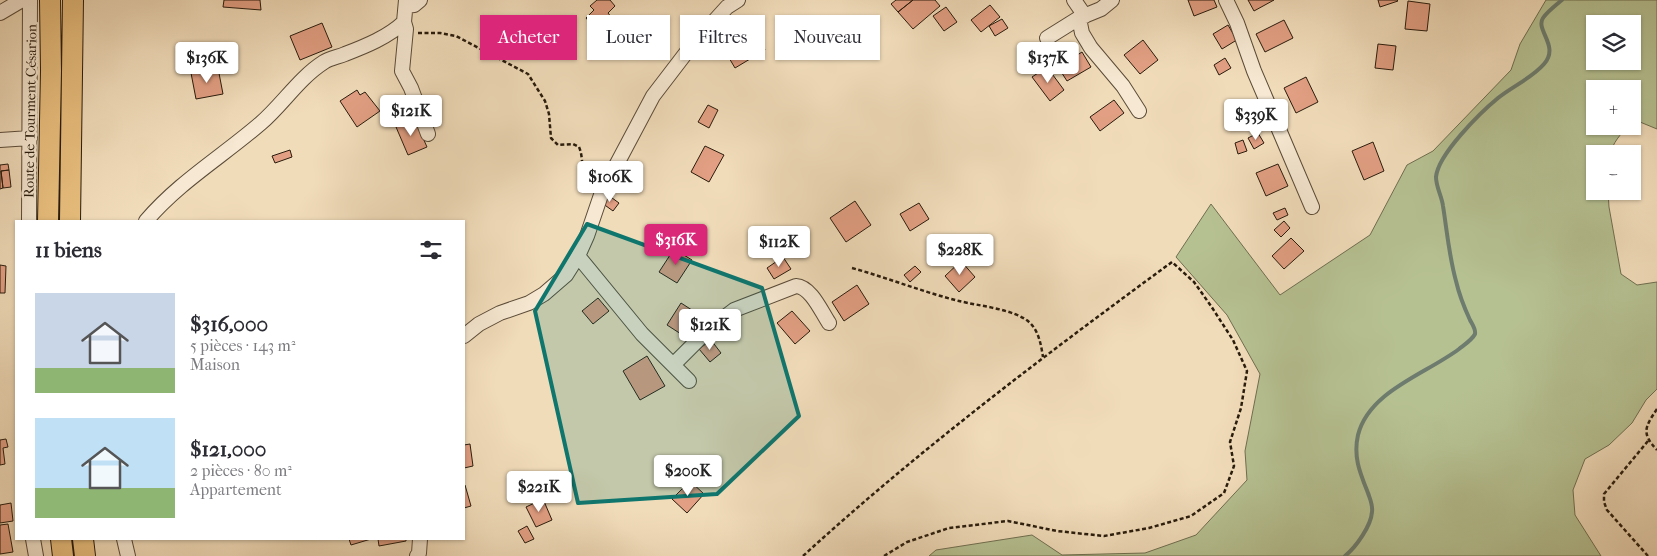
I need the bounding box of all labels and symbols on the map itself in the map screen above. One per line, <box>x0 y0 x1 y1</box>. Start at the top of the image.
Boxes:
street label: Route de Tourment Césarion <box>20 24 41 198</box>
pin: $136K <box>172 42 242 84</box>
pin: $137K <box>1013 42 1083 84</box>
pin: $121K <box>376 94 446 137</box>
pin: $339K <box>1221 98 1291 141</box>
pin: $106K <box>575 160 645 203</box>
pin: $316K <box>641 224 711 266</box>
pin: $112K <box>744 226 814 268</box>
pin: $228K <box>925 234 995 276</box>
pin: $121K <box>675 308 745 351</box>
pin: $200K <box>653 454 723 497</box>
pin: $221K <box>504 470 574 513</box>

